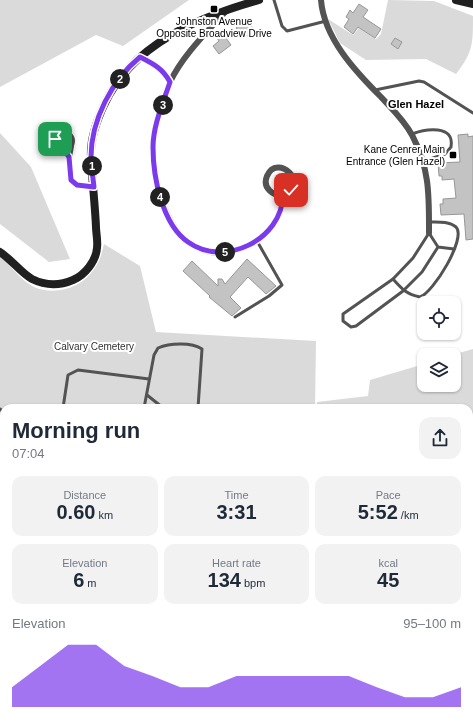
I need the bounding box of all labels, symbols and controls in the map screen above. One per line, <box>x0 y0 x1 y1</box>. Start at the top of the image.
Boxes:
marker: Johnston Avenue Opposite Broadview Drive <box>209 4 219 14</box>
place label: Johnston Avenue Opposite Broadview Drive <box>156 16 272 39</box>
pin: 2 <box>110 69 130 89</box>
text: 2 <box>117 73 123 85</box>
pin: 3 <box>153 95 173 115</box>
district label: Glen Hazel <box>388 98 444 110</box>
text: 3 <box>160 99 166 111</box>
pin <box>38 122 72 156</box>
icon: arrive <box>44 128 66 150</box>
place label: Kane Cenrer Main Entrance (Glen Hazel) <box>346 144 445 167</box>
marker: Kane Cenrer Main Entrance (Glen Hazel) <box>448 150 458 160</box>
pin: 1 <box>82 156 102 176</box>
text: 1 <box>89 160 95 172</box>
pin <box>274 173 308 207</box>
icon: check <box>280 179 302 201</box>
pin: 4 <box>150 187 170 207</box>
text: 4 <box>157 191 163 203</box>
pin: 5 <box>215 242 235 262</box>
text: 5 <box>222 246 228 258</box>
map controls <box>417 296 461 392</box>
button: locate <box>417 296 461 340</box>
park label: Calvary Cemetery <box>54 341 134 352</box>
button: layers <box>417 348 461 392</box>
button: share <box>419 417 461 459</box>
text: Morning run <box>12 418 140 443</box>
text: 07:04 <box>12 446 45 461</box>
text: Distance <box>63 489 106 501</box>
text: Time <box>224 489 249 501</box>
text: Pace <box>376 489 401 501</box>
text: 0.60 <box>56 501 95 523</box>
text: 3:31 <box>216 501 257 523</box>
text: 5:52 <box>358 501 398 523</box>
text: km <box>95 509 113 521</box>
text: /km <box>398 509 419 521</box>
text: Elevation <box>62 557 107 569</box>
text: Heart rate <box>212 557 261 569</box>
text: kcal <box>378 557 398 569</box>
text: 6 <box>73 569 84 591</box>
text: 134 <box>208 569 241 591</box>
text: 45 <box>377 569 399 591</box>
text: m <box>84 577 97 589</box>
text: bpm <box>241 577 265 589</box>
text: Elevation <box>12 616 65 631</box>
text: 95–100 m <box>403 616 461 631</box>

